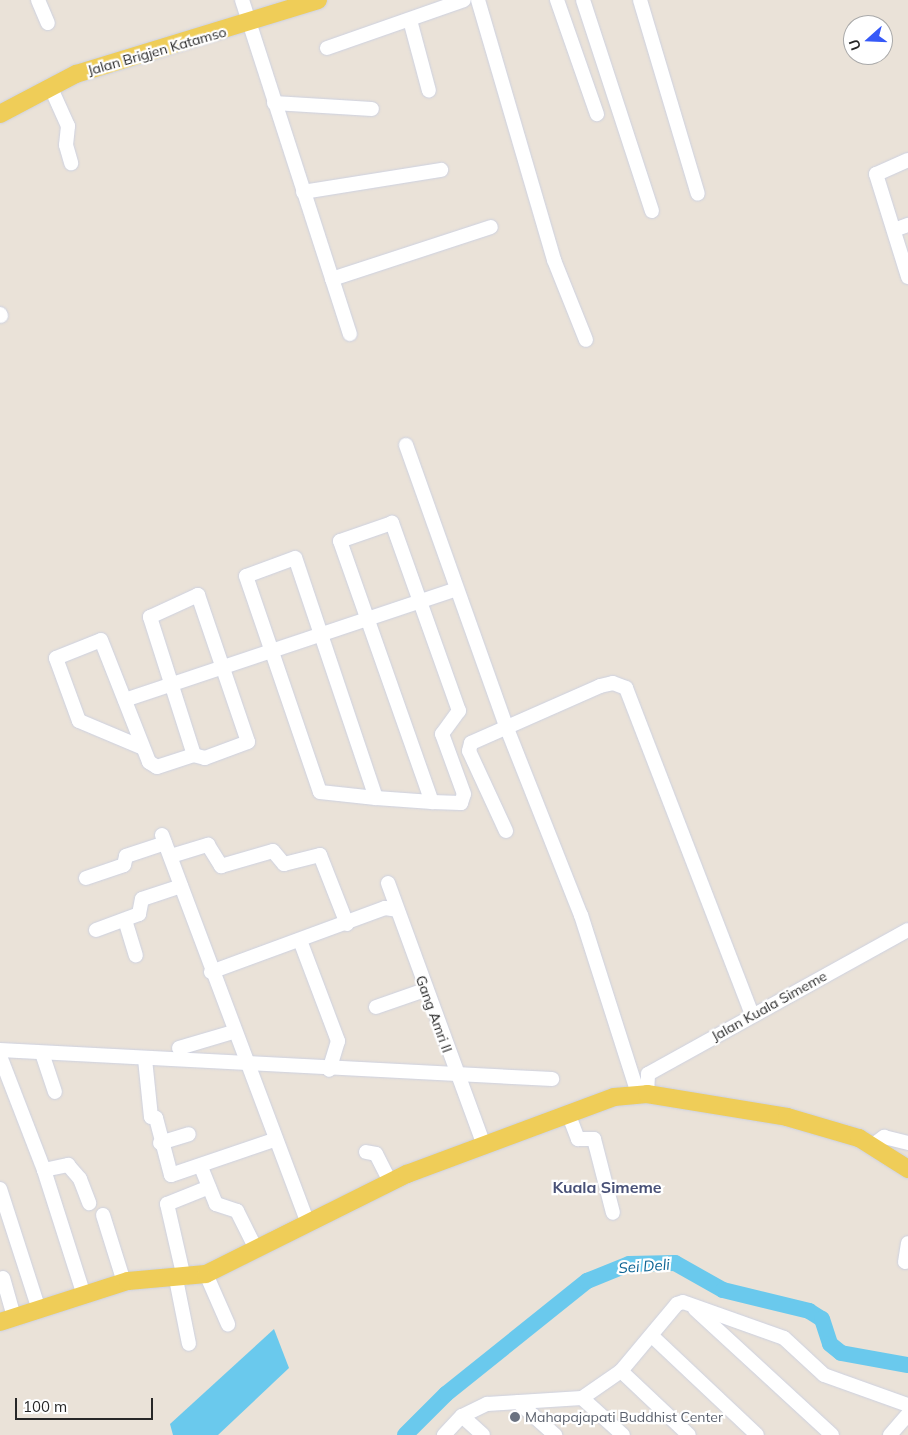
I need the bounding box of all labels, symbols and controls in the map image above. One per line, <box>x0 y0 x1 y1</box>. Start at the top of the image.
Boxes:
north arrow <box>843 15 893 65</box>
street label: Jalan Brigjen Katamso <box>86 23 228 79</box>
text: U <box>845 37 865 53</box>
street label: Jalan Kuala Simeme <box>708 967 830 1045</box>
street label: Gang Amri II <box>412 973 456 1055</box>
district label: Kuala Simeme <box>552 1177 662 1197</box>
water label: Sei Deli <box>618 1255 670 1277</box>
scale bar <box>18 1388 155 1420</box>
text: 100 m <box>23 1397 67 1416</box>
place label: Mahapajapati Buddhist Center <box>525 1409 723 1425</box>
marker: Mahapajapati Buddhist Center <box>509 1411 521 1423</box>

